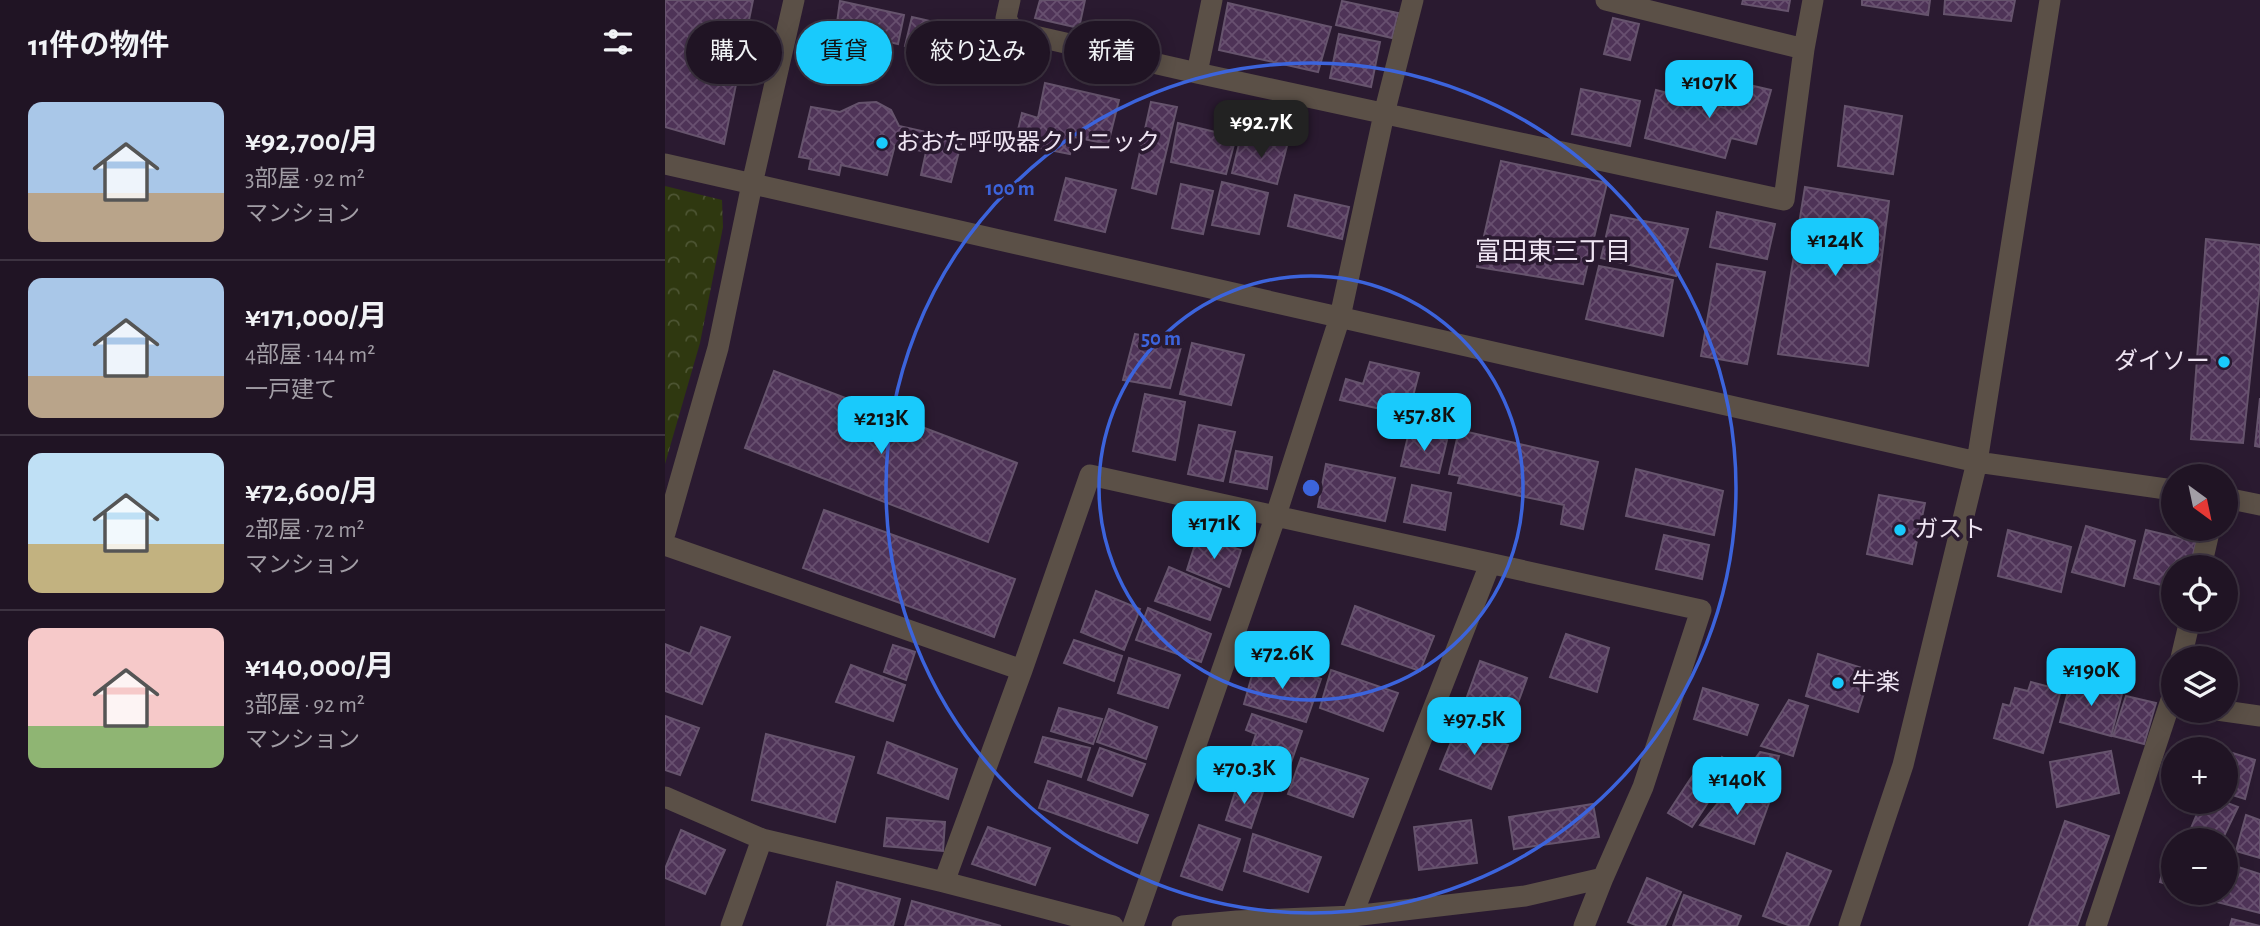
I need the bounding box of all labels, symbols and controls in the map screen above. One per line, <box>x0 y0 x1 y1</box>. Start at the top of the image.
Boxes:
chip: 購入 <box>686 21 782 84</box>
chip: 賃貸 <box>796 21 892 84</box>
chip: 絞り込み <box>906 21 1050 84</box>
chip: 新着 <box>1064 21 1160 84</box>
icon: filters <box>599 23 637 61</box>
text: 11件の物件 <box>28 31 170 61</box>
pin: ¥107K <box>1660 60 1758 120</box>
text: ¥107K <box>1681 71 1737 94</box>
pin: ¥92.7K <box>1204 100 1318 160</box>
text: ¥92.7K <box>1230 111 1292 134</box>
text: ¥92,700/月 <box>245 126 379 156</box>
icon: home <box>84 130 168 214</box>
place label: おおた呼吸器クリニック <box>896 130 1160 155</box>
marker: おおた呼吸器クリニック <box>874 135 890 151</box>
text: 3部屋 · 92 m² <box>245 168 365 191</box>
text: 100 m <box>985 178 1035 199</box>
text: マンション <box>245 203 360 226</box>
pin: ¥124K <box>1786 218 1884 278</box>
text: ¥124K <box>1807 229 1863 252</box>
district label: 富田東三丁目 <box>1475 238 1631 265</box>
text: ¥171,000/月 <box>245 302 388 332</box>
icon: home <box>84 306 168 390</box>
text: 50 m <box>1141 328 1181 349</box>
text: 4部屋 · 144 m² <box>245 344 375 367</box>
place label: ダイソー <box>2114 348 2210 374</box>
marker: ダイソー <box>2216 354 2232 370</box>
text: 一戸建て <box>245 379 337 402</box>
pin: ¥57.8K <box>1367 393 1481 453</box>
pin: ¥213K <box>832 396 930 456</box>
text: ¥57.8K <box>1393 404 1455 427</box>
text: ¥213K <box>854 407 908 430</box>
north arrow <box>2161 464 2238 541</box>
map controls <box>2161 464 2238 905</box>
centre of rings <box>1299 476 1323 500</box>
text: ¥72,600/月 <box>245 477 379 507</box>
icon: home <box>84 481 168 565</box>
pin: ¥171K <box>1165 502 1263 561</box>
text: ¥171K <box>1188 512 1240 535</box>
place label: ガスト <box>1914 517 1986 542</box>
text: 2部屋 · 72 m² <box>245 519 365 542</box>
marker: ガスト <box>1892 522 1908 538</box>
text: マンション <box>245 554 360 577</box>
button: locate <box>2161 555 2238 632</box>
pin: ¥72.6K <box>1225 632 1339 691</box>
text: ¥72.6K <box>1251 642 1313 665</box>
button: layers <box>2161 646 2238 723</box>
pin: ¥190K <box>2042 648 2140 708</box>
text: ¥140,000/月 <box>245 652 395 682</box>
icon: home <box>84 656 168 740</box>
text: ¥190K <box>2063 659 2119 682</box>
place label: 牛楽 <box>1852 669 1900 695</box>
marker: 牛楽 <box>1830 675 1846 691</box>
text: 3部屋 · 92 m² <box>245 694 365 717</box>
pin: ¥97.5K <box>1417 698 1531 757</box>
text: ¥97.5K <box>1443 708 1505 731</box>
text: マンション <box>245 729 360 752</box>
button: + <box>2161 737 2238 814</box>
pin: ¥70.3K <box>1187 746 1301 806</box>
text: ¥70.3K <box>1213 757 1275 780</box>
pin: ¥140K <box>1688 758 1786 817</box>
text: ¥140K <box>1708 768 1766 791</box>
button: − <box>2161 828 2238 905</box>

